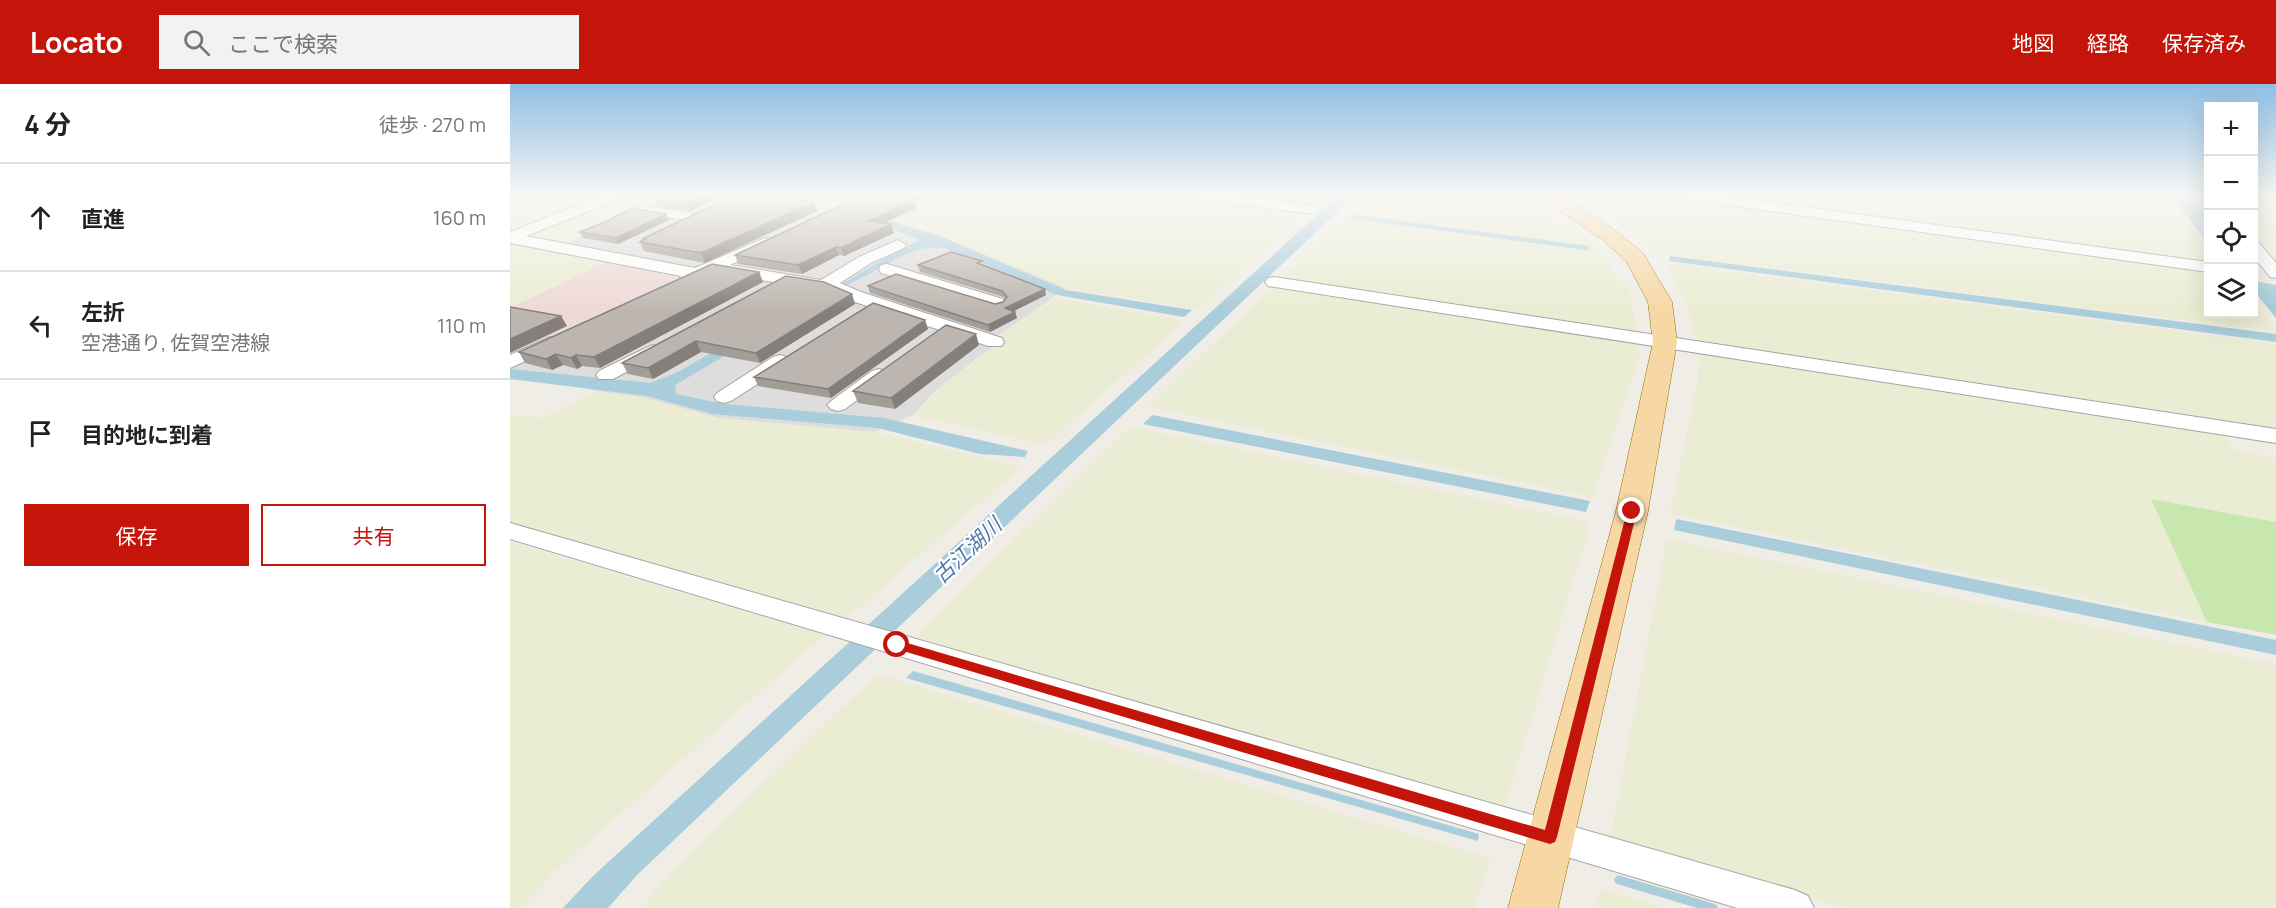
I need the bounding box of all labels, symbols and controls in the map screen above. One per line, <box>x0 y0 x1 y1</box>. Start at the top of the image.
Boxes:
search box <box>159 15 579 69</box>
text: Locato <box>30 23 123 61</box>
icon: search <box>180 26 213 59</box>
text: ここで検索 <box>228 29 338 59</box>
text: 地図 <box>2012 29 2054 57</box>
text: 経路 <box>2087 29 2129 57</box>
text: 保存済み <box>2162 29 2246 57</box>
map controls <box>2204 102 2258 318</box>
button: + <box>2204 102 2258 156</box>
text: 4 分 <box>24 106 71 142</box>
text: 徒歩 · 270 m <box>379 111 486 138</box>
button: − <box>2204 156 2258 210</box>
icon: ahead <box>24 201 57 234</box>
text: 直進 <box>81 204 125 234</box>
text: 160 m <box>433 204 486 231</box>
button: locate <box>2204 210 2258 264</box>
button: layers <box>2204 264 2258 318</box>
text: 左折 <box>81 297 125 327</box>
icon: left <box>24 309 57 342</box>
text: 110 m <box>437 312 486 339</box>
text: 空港通り, 佐賀空港線 <box>81 329 270 356</box>
icon: arrive <box>24 417 57 450</box>
text: 目的地に到着 <box>81 420 213 450</box>
route end <box>1618 497 1644 523</box>
button: 保存 <box>24 504 249 566</box>
button: 共有 <box>261 504 486 566</box>
water label: 古江湖川 <box>927 510 1009 589</box>
route start <box>883 631 909 657</box>

